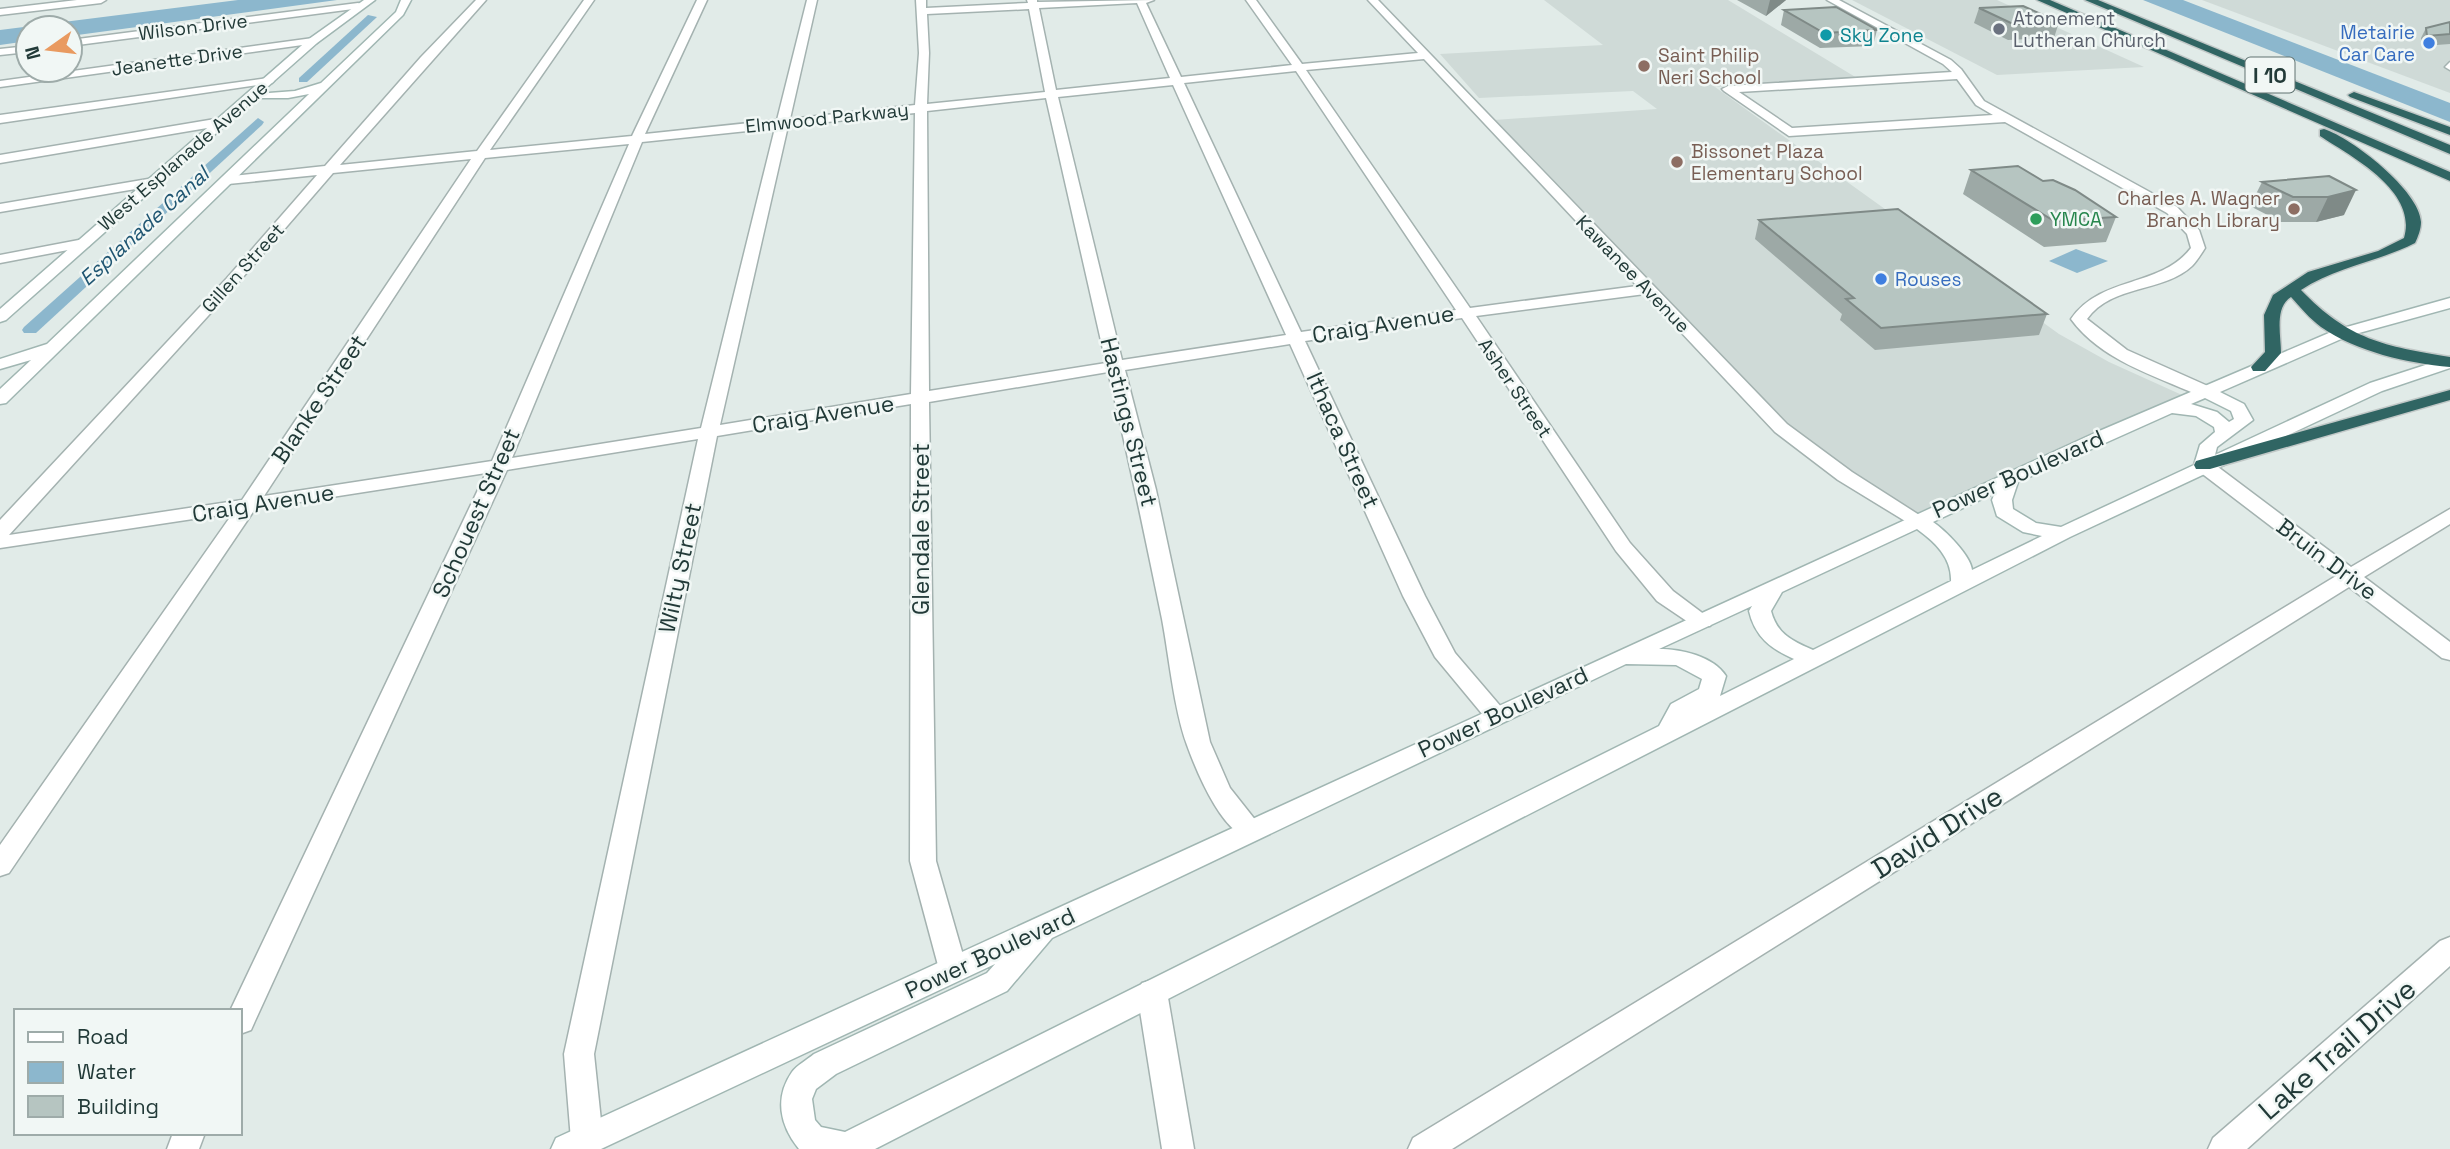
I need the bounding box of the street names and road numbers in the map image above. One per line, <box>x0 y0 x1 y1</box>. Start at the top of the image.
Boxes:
street label: Wilson Drive <box>137 8 249 46</box>
street label: Jeanette Drive <box>110 38 244 82</box>
road number: I 10 <box>2246 57 2294 92</box>
street label: West Esplanade Avenue <box>93 75 273 237</box>
street label: Elmwood Parkway <box>744 97 910 139</box>
street label: Kawanee Avenue <box>1570 210 1696 338</box>
street label: Gillen Street <box>196 218 290 318</box>
street label: Craig Avenue <box>1310 298 1456 350</box>
street label: Blanke Street <box>265 329 373 469</box>
street label: Asher Street <box>1472 333 1558 443</box>
street label: Hastings Street <box>1093 334 1165 510</box>
street label: Ithaca Street <box>1300 367 1386 513</box>
street label: Craig Avenue <box>750 388 896 440</box>
street label: Power Boulevard <box>1928 423 2108 525</box>
street label: Schouest Street <box>425 424 527 602</box>
street label: Glendale Street <box>906 443 936 615</box>
street label: Craig Avenue <box>190 477 336 529</box>
street label: Wilty Street <box>652 500 708 636</box>
street label: Bruin Drive <box>2271 511 2383 607</box>
street label: Power Boulevard <box>1413 659 1593 765</box>
street label: David Drive <box>1865 777 2009 887</box>
street label: Power Boulevard <box>900 900 1080 1006</box>
street label: Lake Trail Drive <box>2251 971 2423 1127</box>

